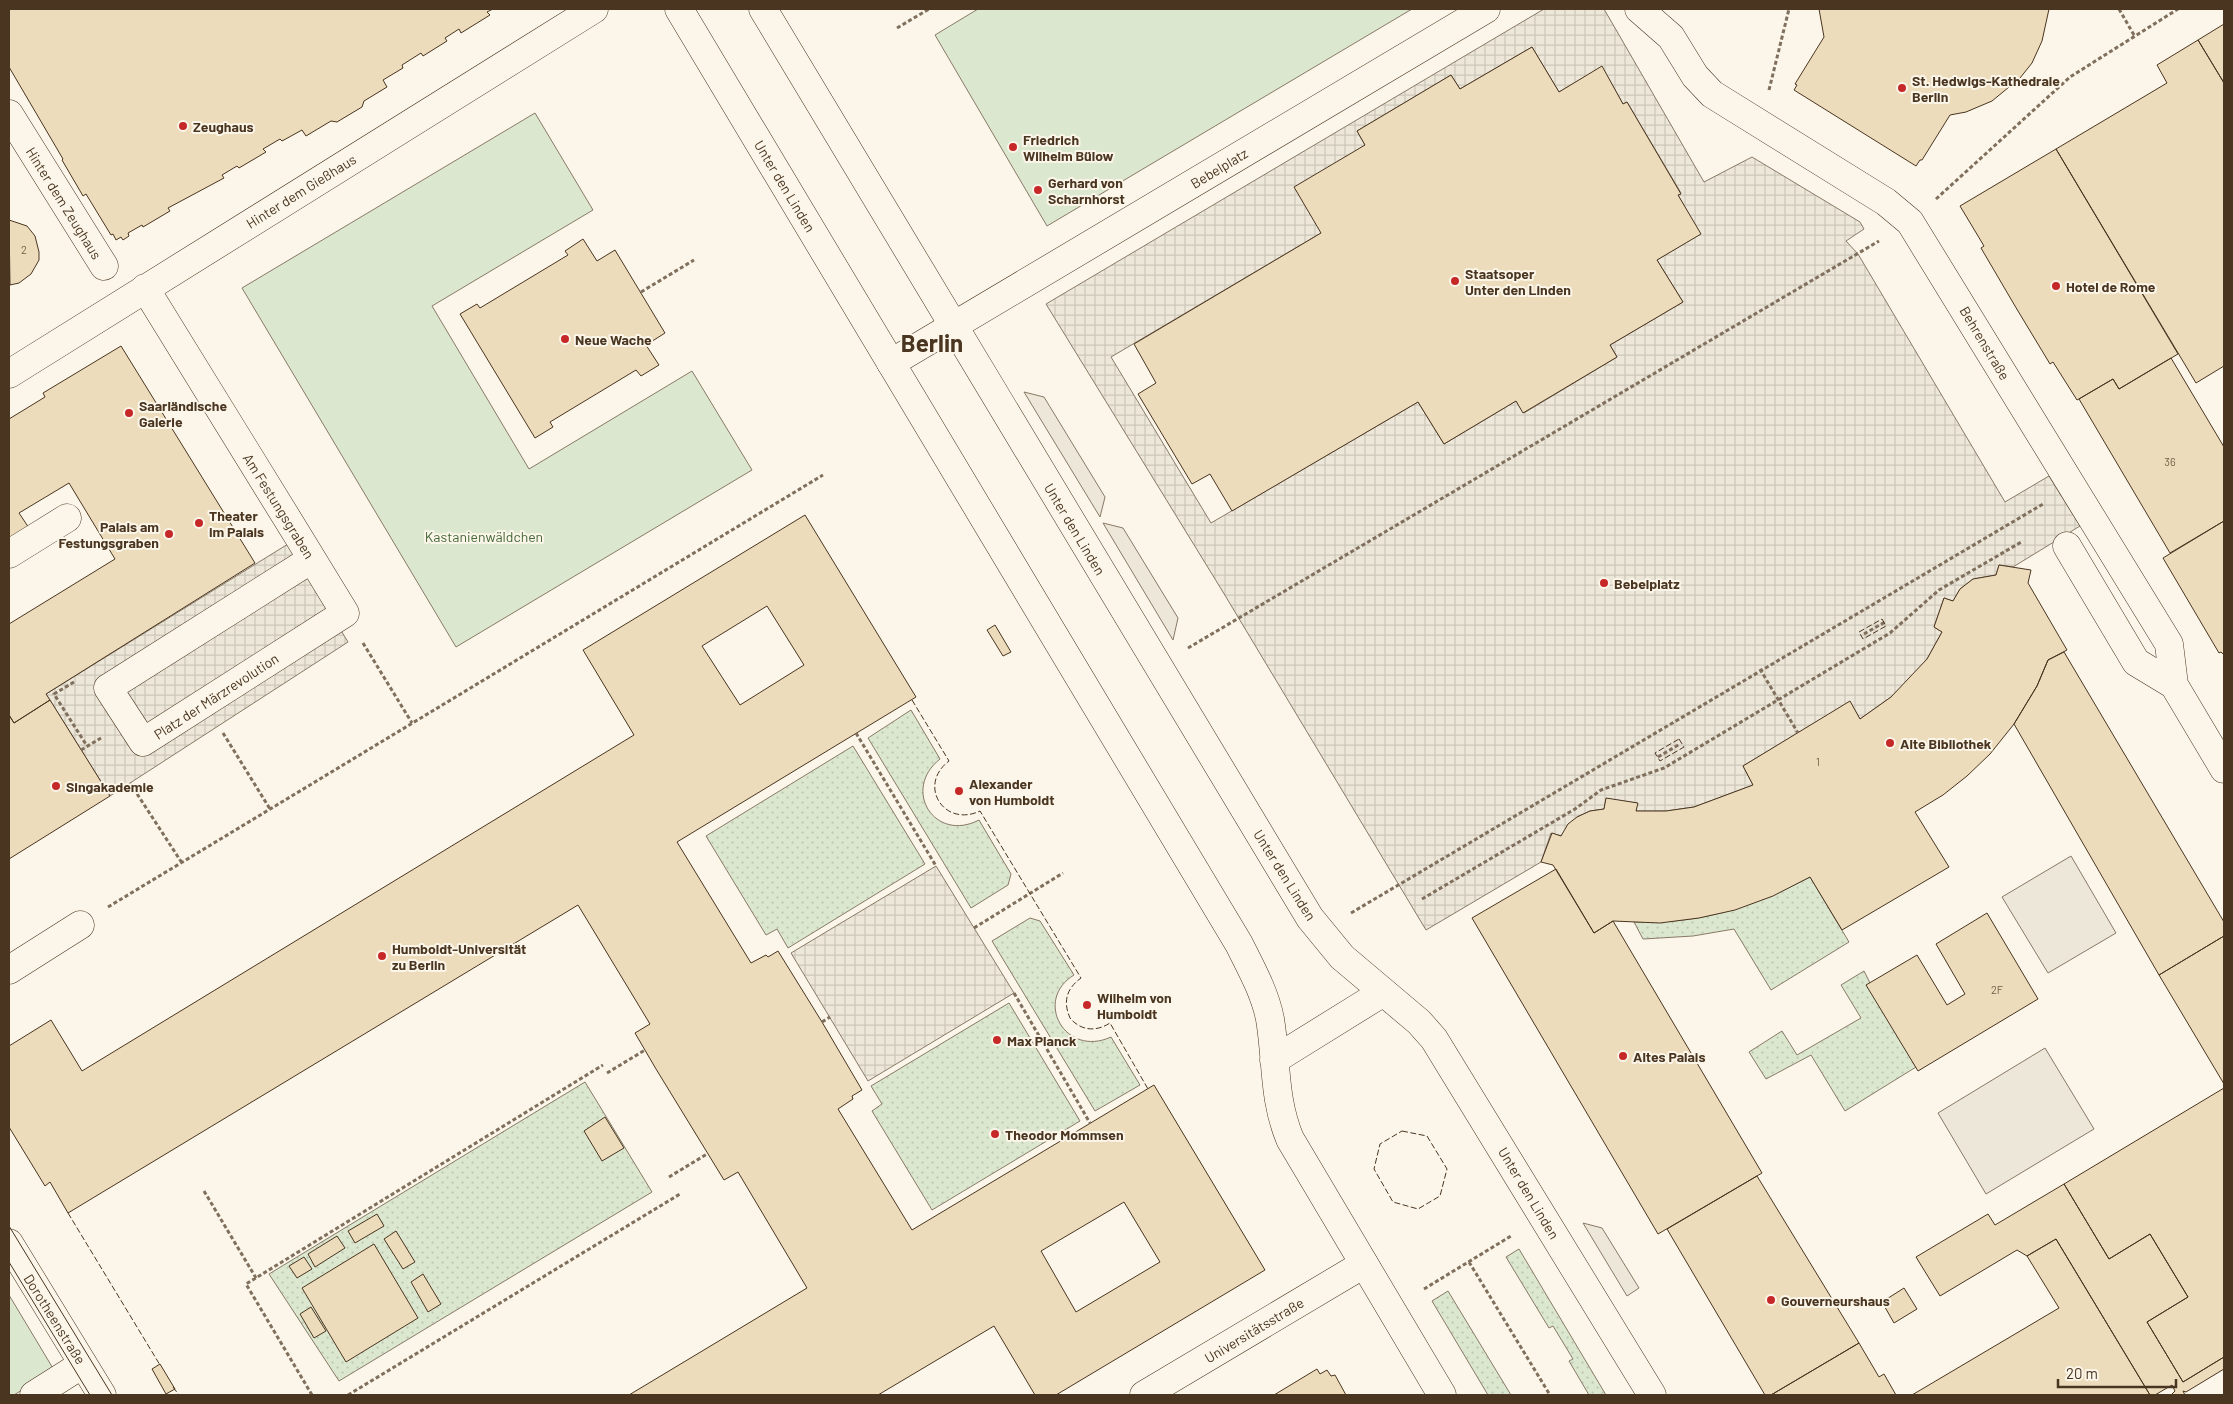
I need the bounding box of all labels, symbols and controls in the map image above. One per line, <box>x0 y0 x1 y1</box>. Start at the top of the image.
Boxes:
place label: St. Hedwigs-Kathedrale Berlin <box>1912 72 2060 105</box>
marker: St. Hedwigs-Kathedrale Berlin <box>1896 82 1908 94</box>
place label: Zeughaus <box>193 118 254 135</box>
marker: Zeughaus <box>177 120 189 132</box>
place label: Friedrich Wilhelm Bülow <box>1023 131 1114 164</box>
street label: Unter den Linden <box>751 137 819 235</box>
marker: Friedrich Wilhelm Bülow <box>1007 141 1019 153</box>
street label: Hinter dem Zeughaus <box>23 144 106 262</box>
street label: Bebelplatz <box>1187 144 1251 192</box>
street label: Hinter dem Gießhaus <box>243 150 359 232</box>
place label: Gerhard von Scharnhorst <box>1048 174 1125 207</box>
marker: Gerhard von Scharnhorst <box>1032 184 1044 196</box>
house number: 2 <box>21 243 27 256</box>
place label: Staatsoper Unter den Linden <box>1465 265 1571 298</box>
marker: Staatsoper Unter den Linden <box>1449 275 1461 287</box>
place label: Hotel de Rome <box>2066 278 2156 295</box>
marker: Hotel de Rome <box>2050 280 2062 292</box>
street label: Behrenstraße <box>1956 303 2014 383</box>
district label: Berlin <box>901 328 963 357</box>
place label: Neue Wache <box>575 331 652 348</box>
marker: Neue Wache <box>559 333 571 345</box>
place label: Saarländische Galerie <box>139 397 227 430</box>
marker: Saarländische Galerie <box>123 407 135 419</box>
street label: Am Festungsgraben <box>240 450 318 562</box>
house number: 36 <box>2164 455 2176 468</box>
street label: Unter den Linden <box>1041 480 1109 578</box>
place label: Theater im Palais <box>209 507 264 540</box>
marker: Theater im Palais <box>193 517 205 529</box>
place label: Palais am Festungsgraben <box>58 518 159 551</box>
marker: Palais am Festungsgraben <box>163 528 175 540</box>
park label: Kastanienwäldchen <box>425 528 543 545</box>
place label: Bebelplatz <box>1614 575 1680 592</box>
marker: Bebelplatz <box>1598 577 1610 589</box>
street label: Platz der Märzrevolution <box>150 649 282 743</box>
place label: Alte Bibliothek <box>1900 735 1992 752</box>
marker: Alte Bibliothek <box>1884 737 1896 749</box>
house number: 1 <box>1816 755 1820 768</box>
place label: Alexander von Humboldt <box>969 775 1055 808</box>
place label: Singakademie <box>66 778 154 795</box>
marker: Singakademie <box>50 780 62 792</box>
marker: Alexander von Humboldt <box>953 785 965 797</box>
street label: Unter den Linden <box>1250 826 1320 924</box>
place label: Humboldt-Universität zu Berlin <box>392 940 526 973</box>
marker: Humboldt-Universität zu Berlin <box>376 950 388 962</box>
house number: 2F <box>1991 983 2003 996</box>
place label: Wilhelm von Humboldt <box>1097 989 1172 1022</box>
marker: Wilhelm von Humboldt <box>1081 999 1093 1011</box>
place label: Max Planck <box>1007 1032 1077 1049</box>
marker: Max Planck <box>991 1034 1003 1046</box>
place label: Altes Palais <box>1633 1048 1705 1065</box>
marker: Altes Palais <box>1617 1050 1629 1062</box>
place label: Theodor Mommsen <box>1005 1126 1124 1143</box>
marker: Theodor Mommsen <box>989 1128 1001 1140</box>
street label: Unter den Linden <box>1495 1144 1563 1242</box>
street label: Dorotheenstraße <box>20 1271 90 1367</box>
place label: Gouverneurshaus <box>1781 1292 1890 1309</box>
street label: Universitätsstraße <box>1201 1294 1307 1366</box>
marker: Gouverneurshaus <box>1765 1294 1777 1306</box>
scale bar <box>2058 1356 2176 1388</box>
text: 20 m <box>2066 1364 2098 1382</box>

